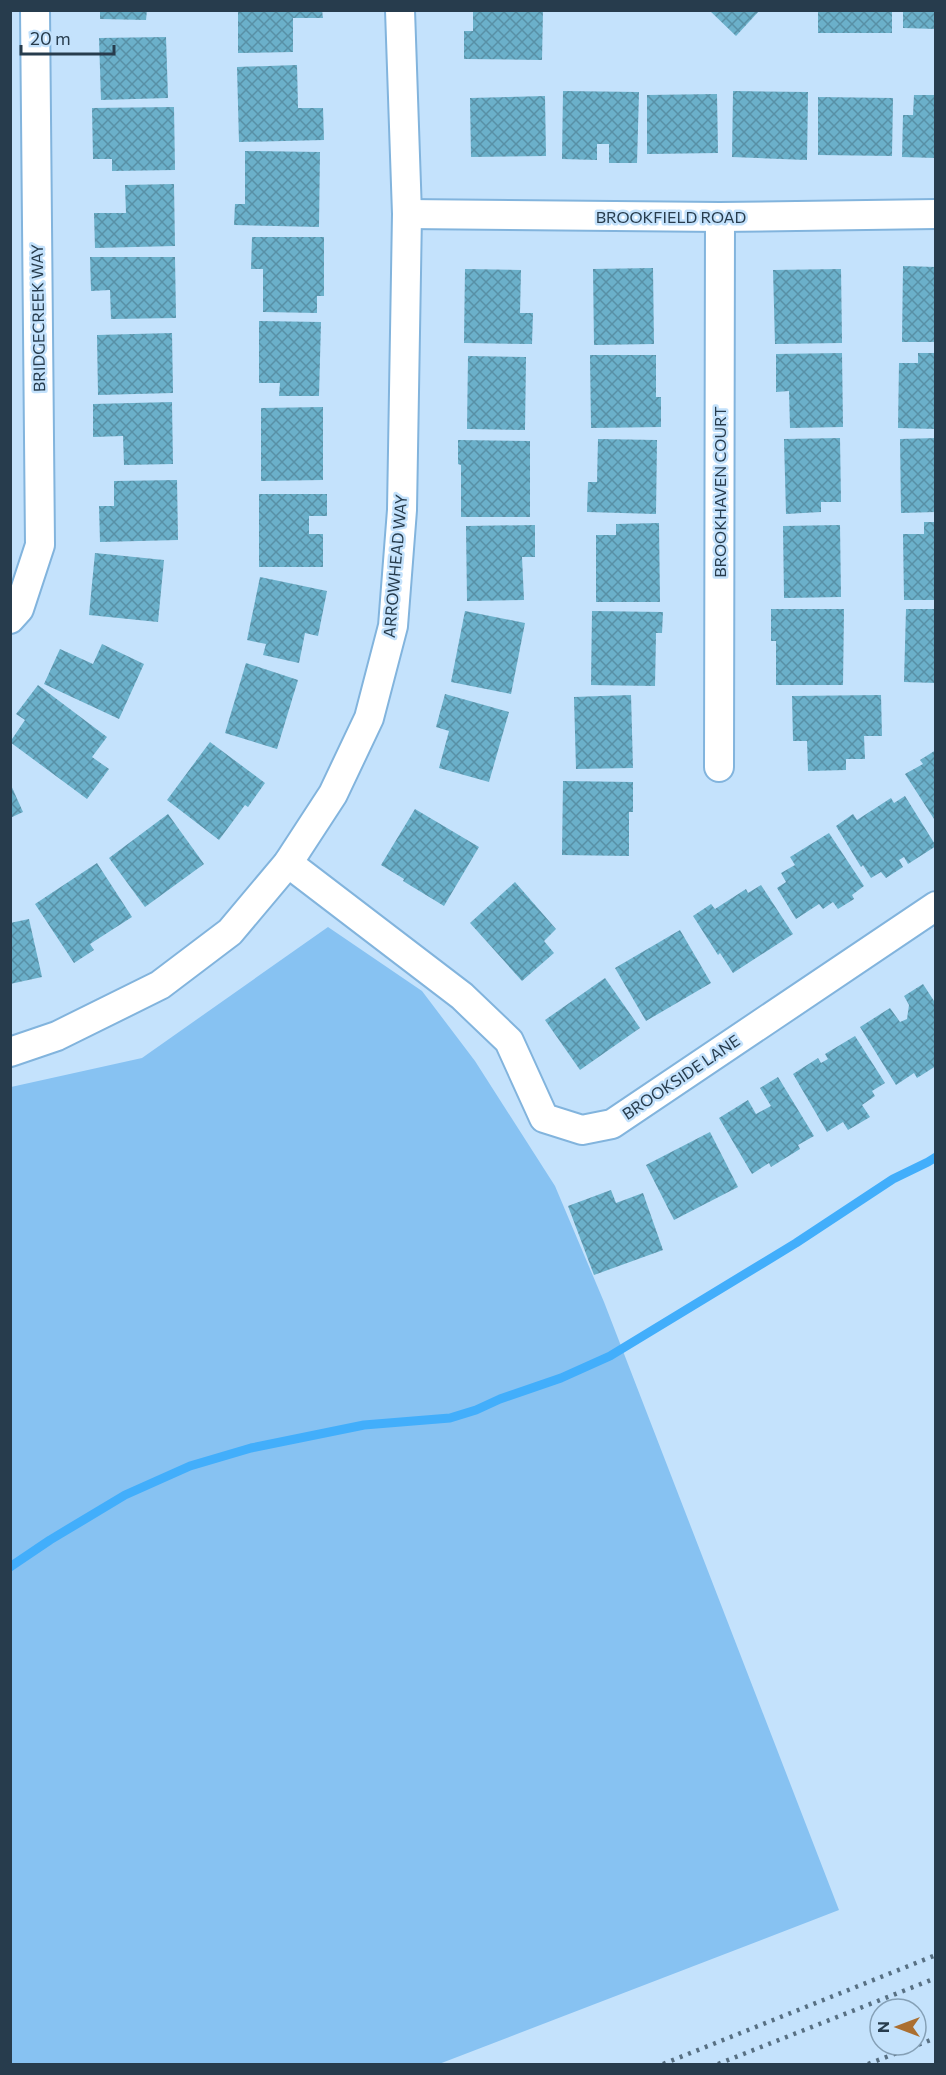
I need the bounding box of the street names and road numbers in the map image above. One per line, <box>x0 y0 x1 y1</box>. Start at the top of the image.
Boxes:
street label: BROOKFIELD ROAD <box>596 207 746 226</box>
street label: BRIDGECREEK WAY <box>27 243 48 392</box>
street label: BROOKHAVEN COURT <box>710 406 729 578</box>
street label: ARROWHEAD WAY <box>379 493 410 638</box>
street label: BROOKSIDE LANE <box>618 1030 743 1123</box>

